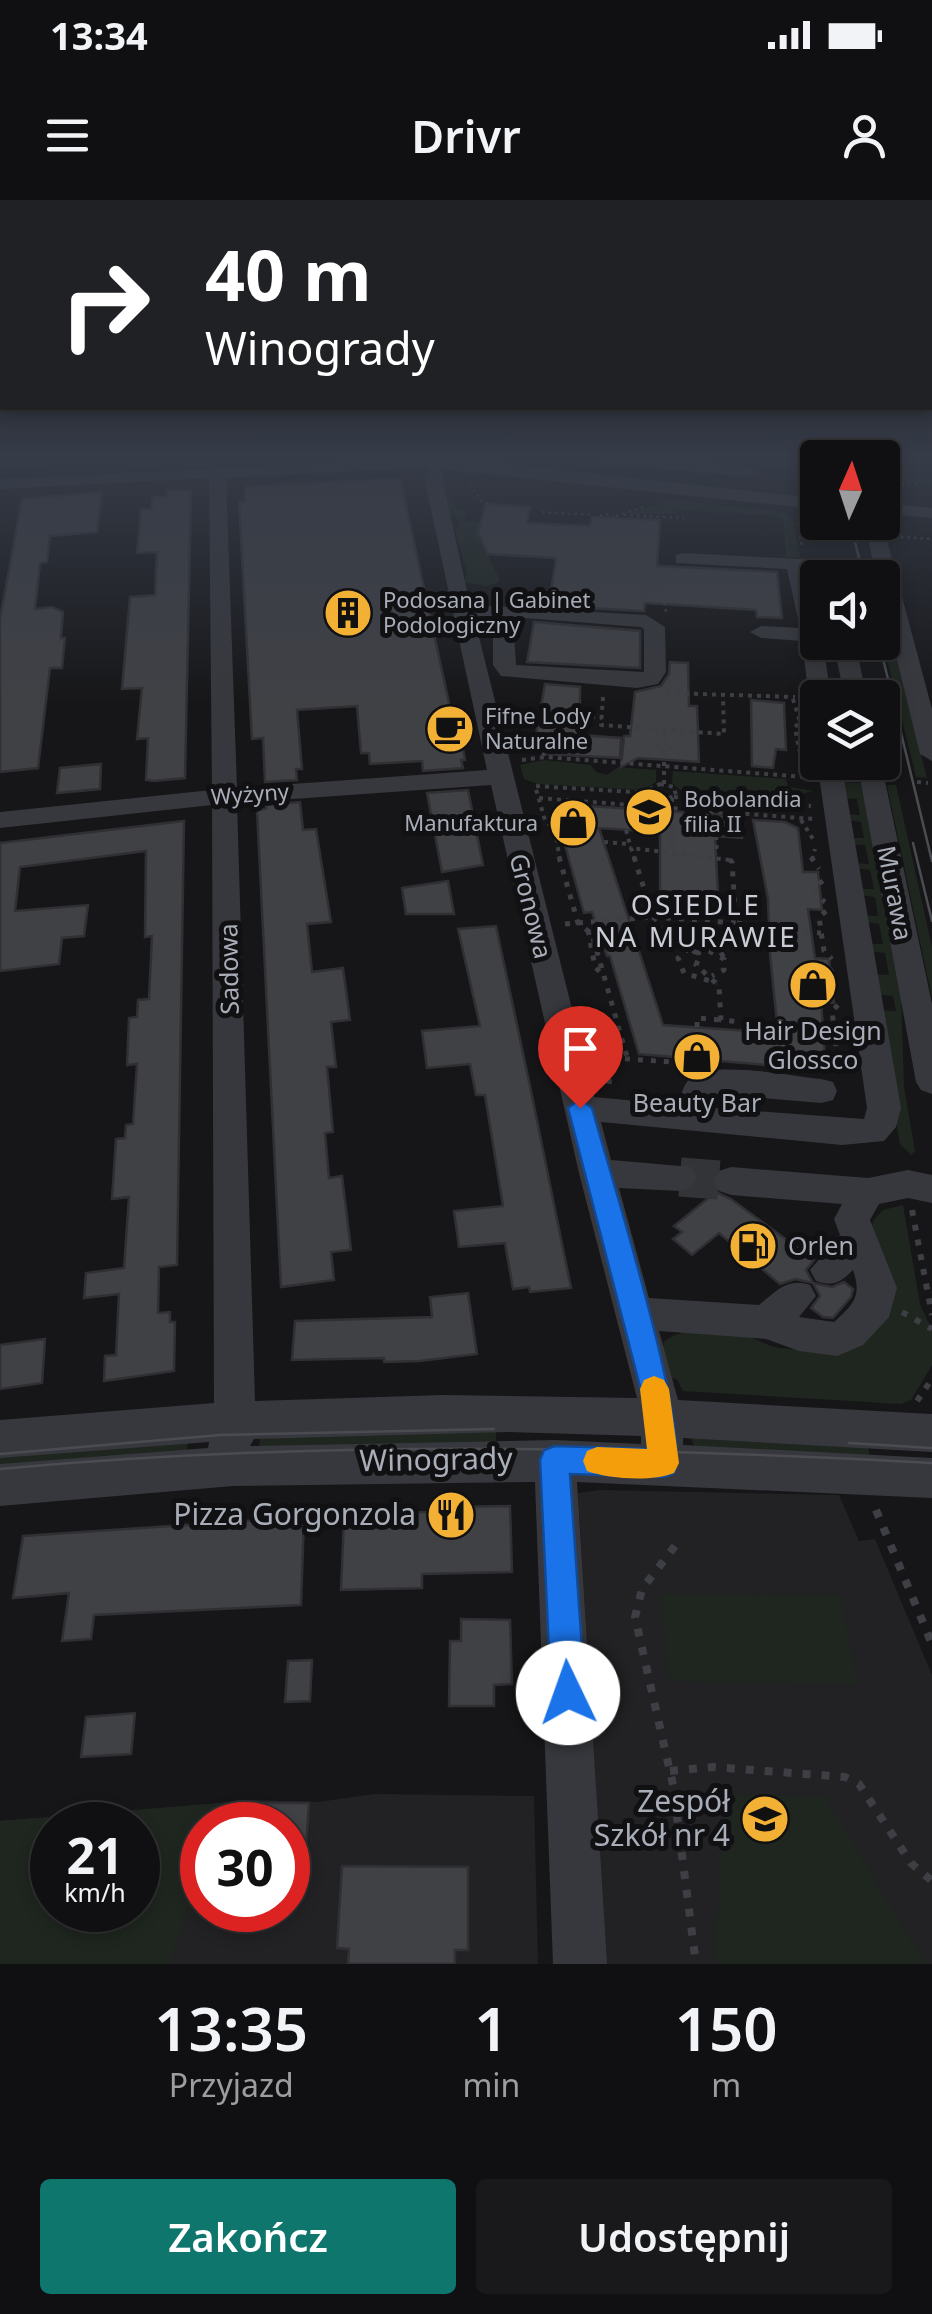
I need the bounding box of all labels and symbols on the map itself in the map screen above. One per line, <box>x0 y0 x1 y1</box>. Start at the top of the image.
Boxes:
north arrow <box>800 440 900 540</box>
place label: Podosana | Gabinet Podologiczny <box>383 584 590 639</box>
building icon: Podosana | Gabinet Podologiczny <box>322 587 374 639</box>
place label: Fifne Lody Naturalne <box>485 700 592 755</box>
cafe icon: Fifne Lody Naturalne <box>424 703 476 755</box>
street label: Wyżyny <box>210 775 291 811</box>
place label: Bobolandia filia II <box>684 783 802 838</box>
school or university icon: Bobolandia filia II <box>623 786 675 838</box>
shop icon: Manufaktura <box>547 797 599 849</box>
place label: Manufaktura <box>404 807 538 837</box>
street label: Murawa <box>870 843 922 943</box>
street label: Gronowa <box>503 850 561 962</box>
district label: OSIEDLE NA MURAWIE <box>595 885 797 955</box>
street label: Sadowa <box>210 923 246 1015</box>
shop icon: Hair Design Glossco <box>787 959 839 1011</box>
pin <box>538 1006 623 1109</box>
place label: Hair Design Glossco <box>744 1013 882 1076</box>
shop icon: Beauty Bar <box>671 1031 723 1083</box>
place label: Beauty Bar <box>633 1085 761 1119</box>
fuel station icon: Orlen <box>727 1220 779 1272</box>
place label: Orlen <box>788 1228 854 1262</box>
street label: Winogrady <box>359 1437 514 1480</box>
restaurant icon: Pizza Gorgonzola <box>425 1489 477 1541</box>
place label: Pizza Gorgonzola <box>173 1493 416 1534</box>
position arrow <box>516 1641 620 1745</box>
place label: Zespół Szkół nr 4 <box>594 1780 731 1855</box>
school or university icon: Zespół Szkół nr 4 <box>739 1793 791 1845</box>
speed limit sign: 30 <box>180 1802 310 1932</box>

